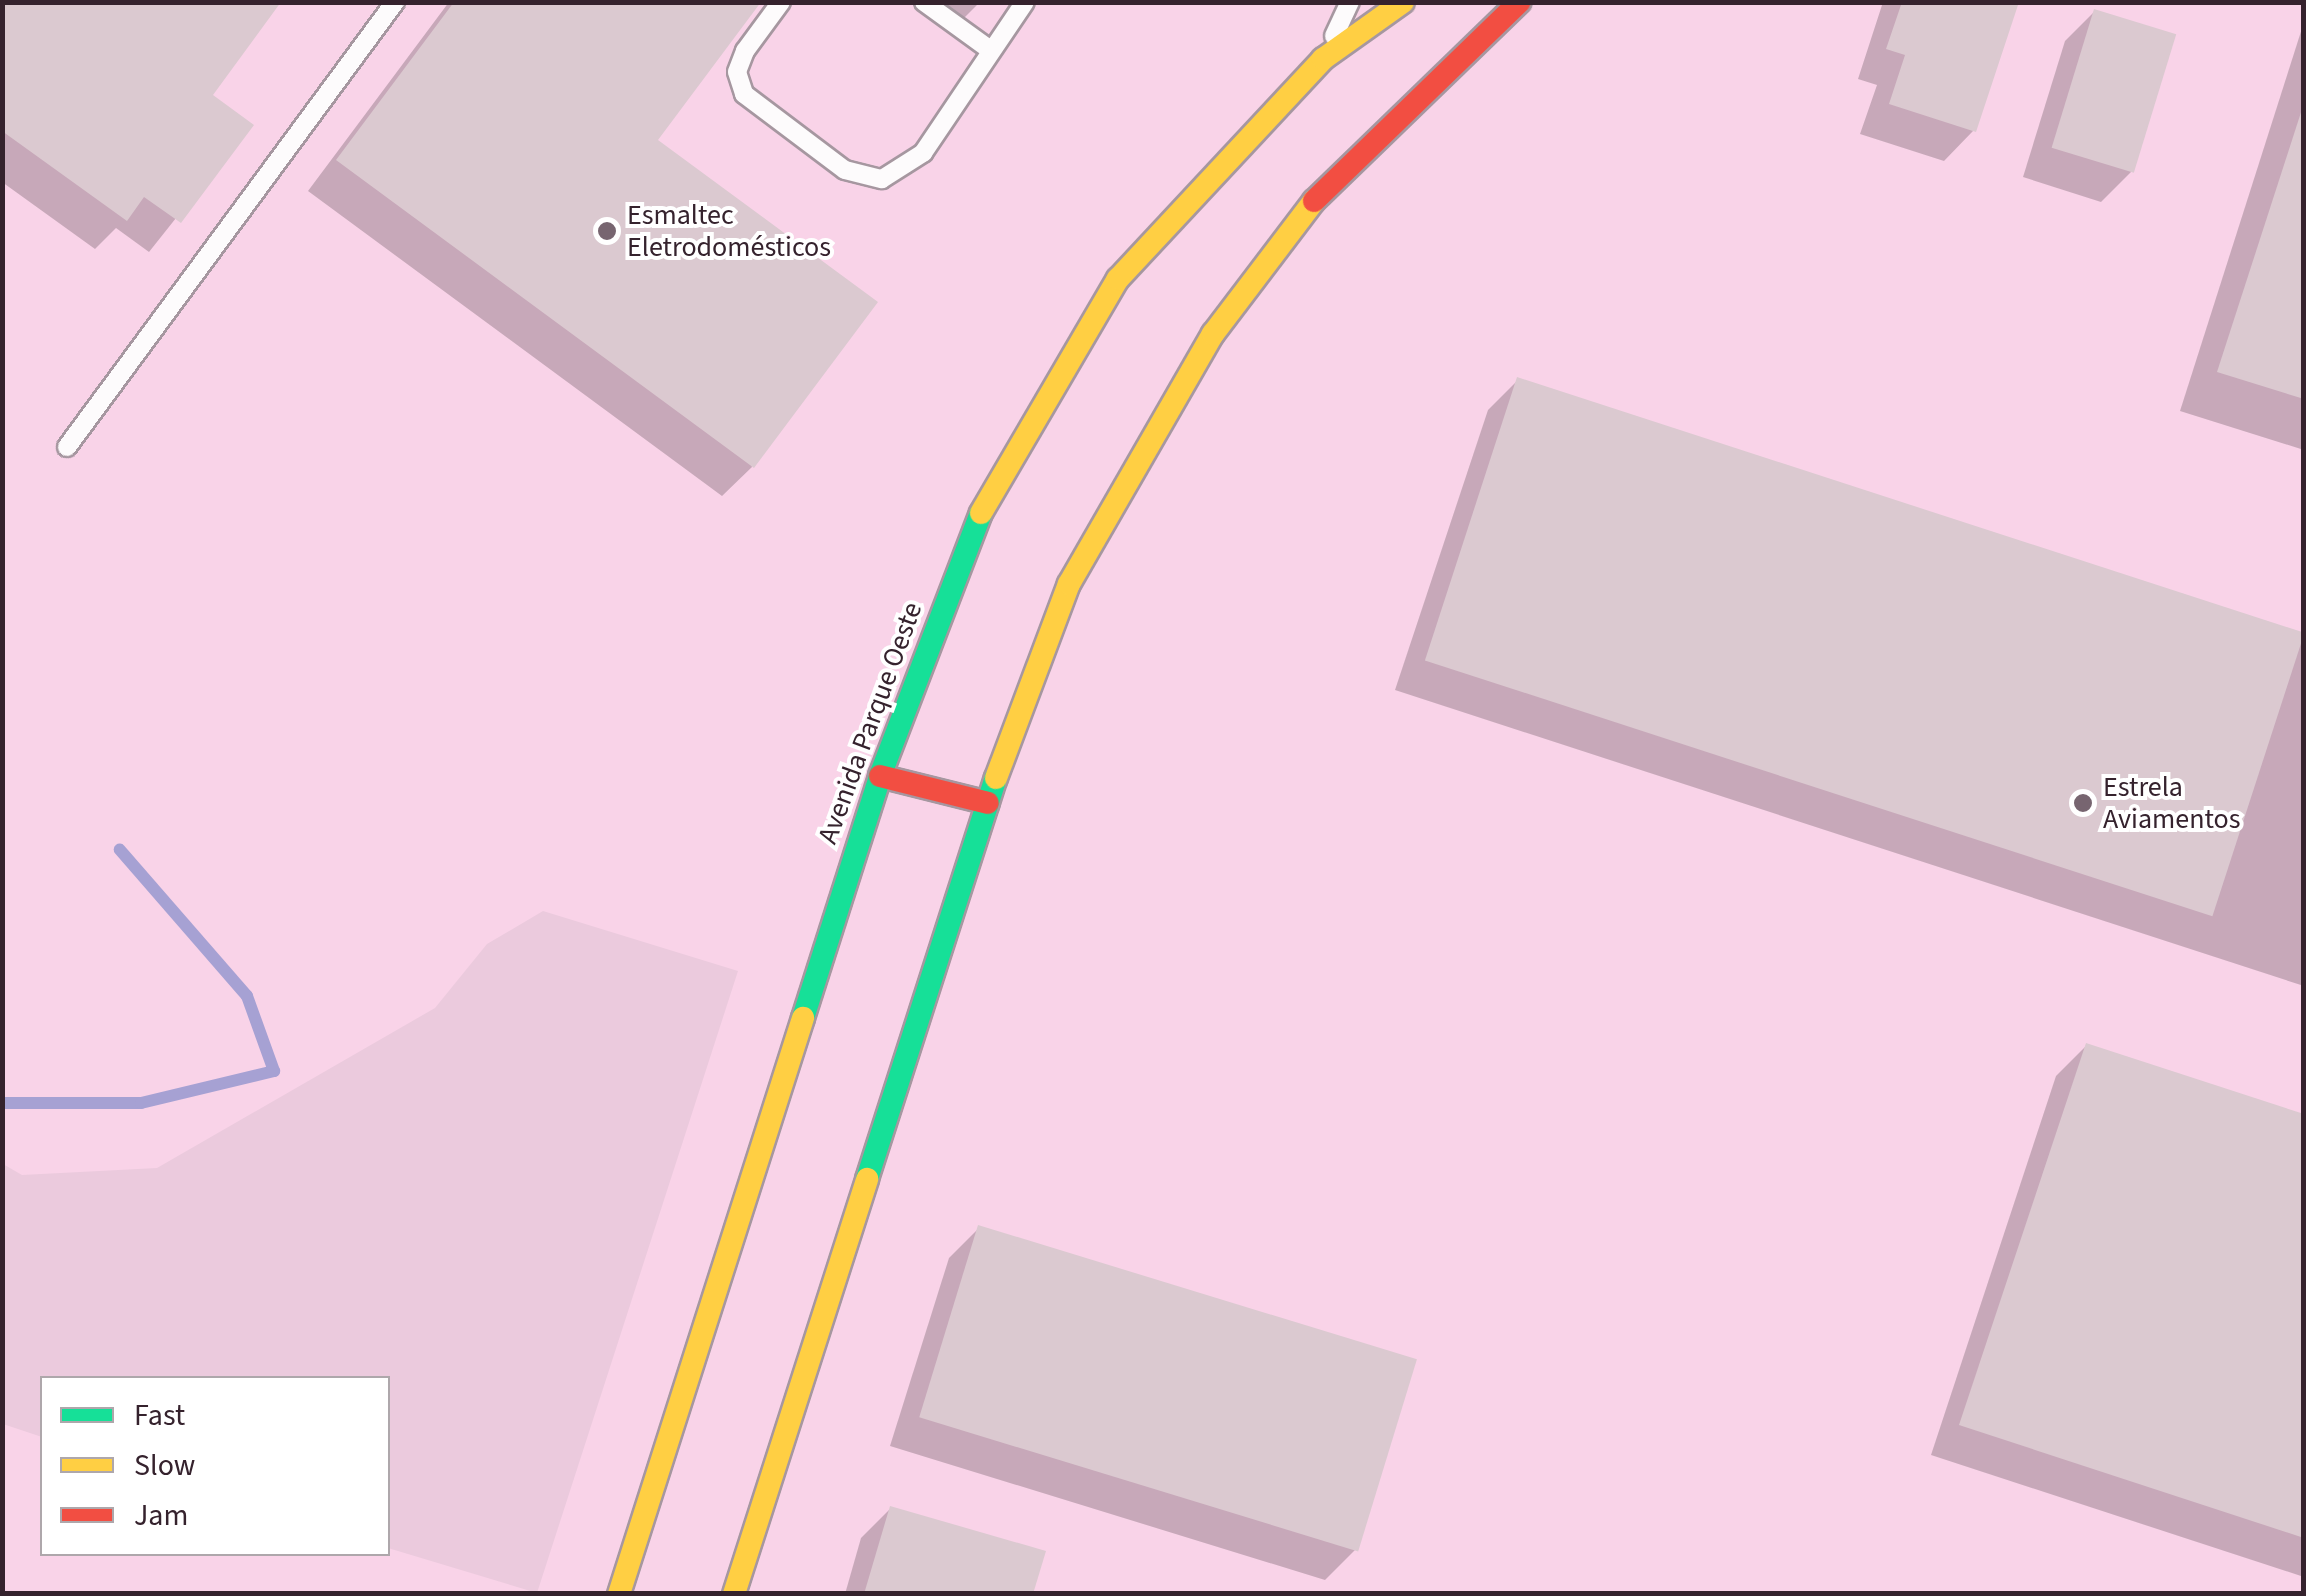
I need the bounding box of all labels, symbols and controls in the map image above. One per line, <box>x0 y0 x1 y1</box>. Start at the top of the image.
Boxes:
place label: Esmaltec Eletrodomésticos <box>627 198 831 264</box>
marker: Esmaltec Eletrodomésticos <box>596 220 618 242</box>
street label: Avenida Parque Oeste <box>811 598 929 848</box>
place label: Estrela Aviamentos <box>2103 770 2240 836</box>
marker: Estrela Aviamentos <box>2072 792 2094 814</box>
legend <box>40 1376 390 1556</box>
text: Fast <box>134 1394 185 1437</box>
text: Slow <box>134 1444 195 1487</box>
text: Jam <box>134 1494 188 1537</box>

